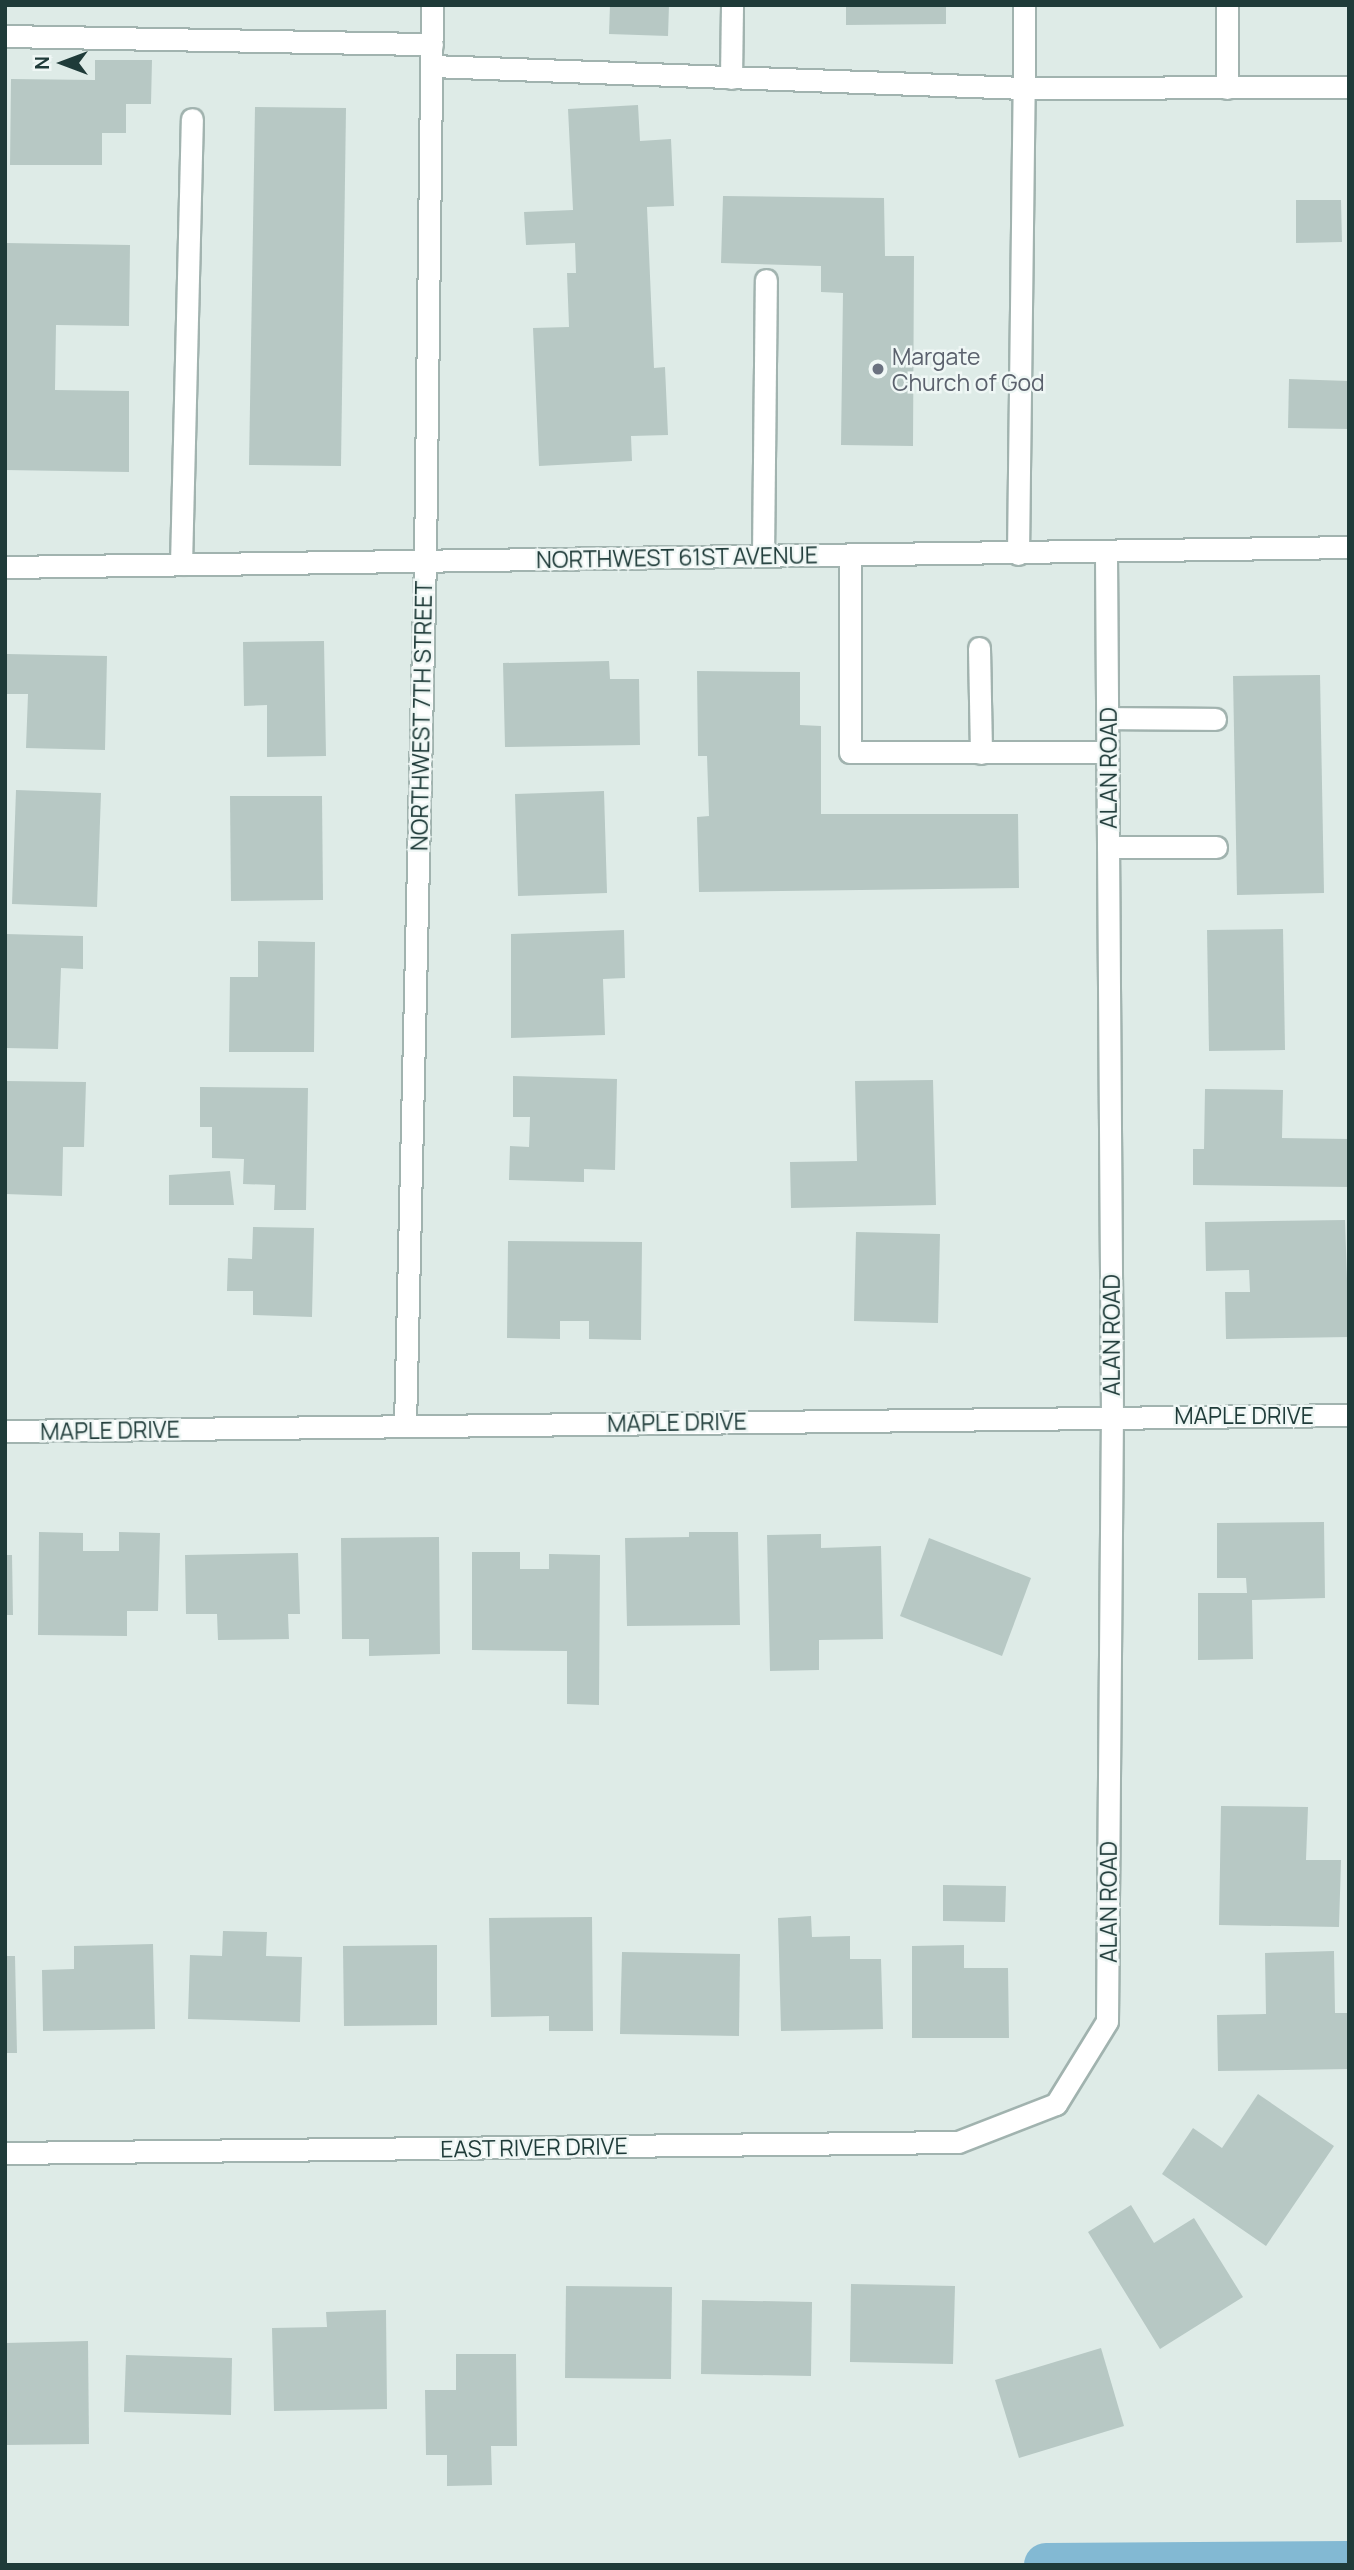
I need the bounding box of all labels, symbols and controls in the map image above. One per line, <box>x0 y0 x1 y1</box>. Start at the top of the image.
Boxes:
north arrow <box>28 28 98 98</box>
text: N <box>29 56 55 70</box>
place label: Margate Church of God <box>892 342 1045 396</box>
marker: Margate Church of God <box>870 361 886 377</box>
street label: NORTHWEST 61ST AVENUE <box>535 541 819 573</box>
street label: NORTHWEST 7TH STREET <box>405 580 437 852</box>
street label: ALAN ROAD <box>1094 707 1122 829</box>
street label: ALAN ROAD <box>1097 1274 1125 1396</box>
street label: MAPLE DRIVE <box>1174 1401 1314 1429</box>
street label: MAPLE DRIVE <box>607 1407 747 1437</box>
street label: MAPLE DRIVE <box>40 1415 180 1445</box>
street label: ALAN ROAD <box>1094 1841 1122 1963</box>
street label: EAST RIVER DRIVE <box>440 2132 628 2162</box>

